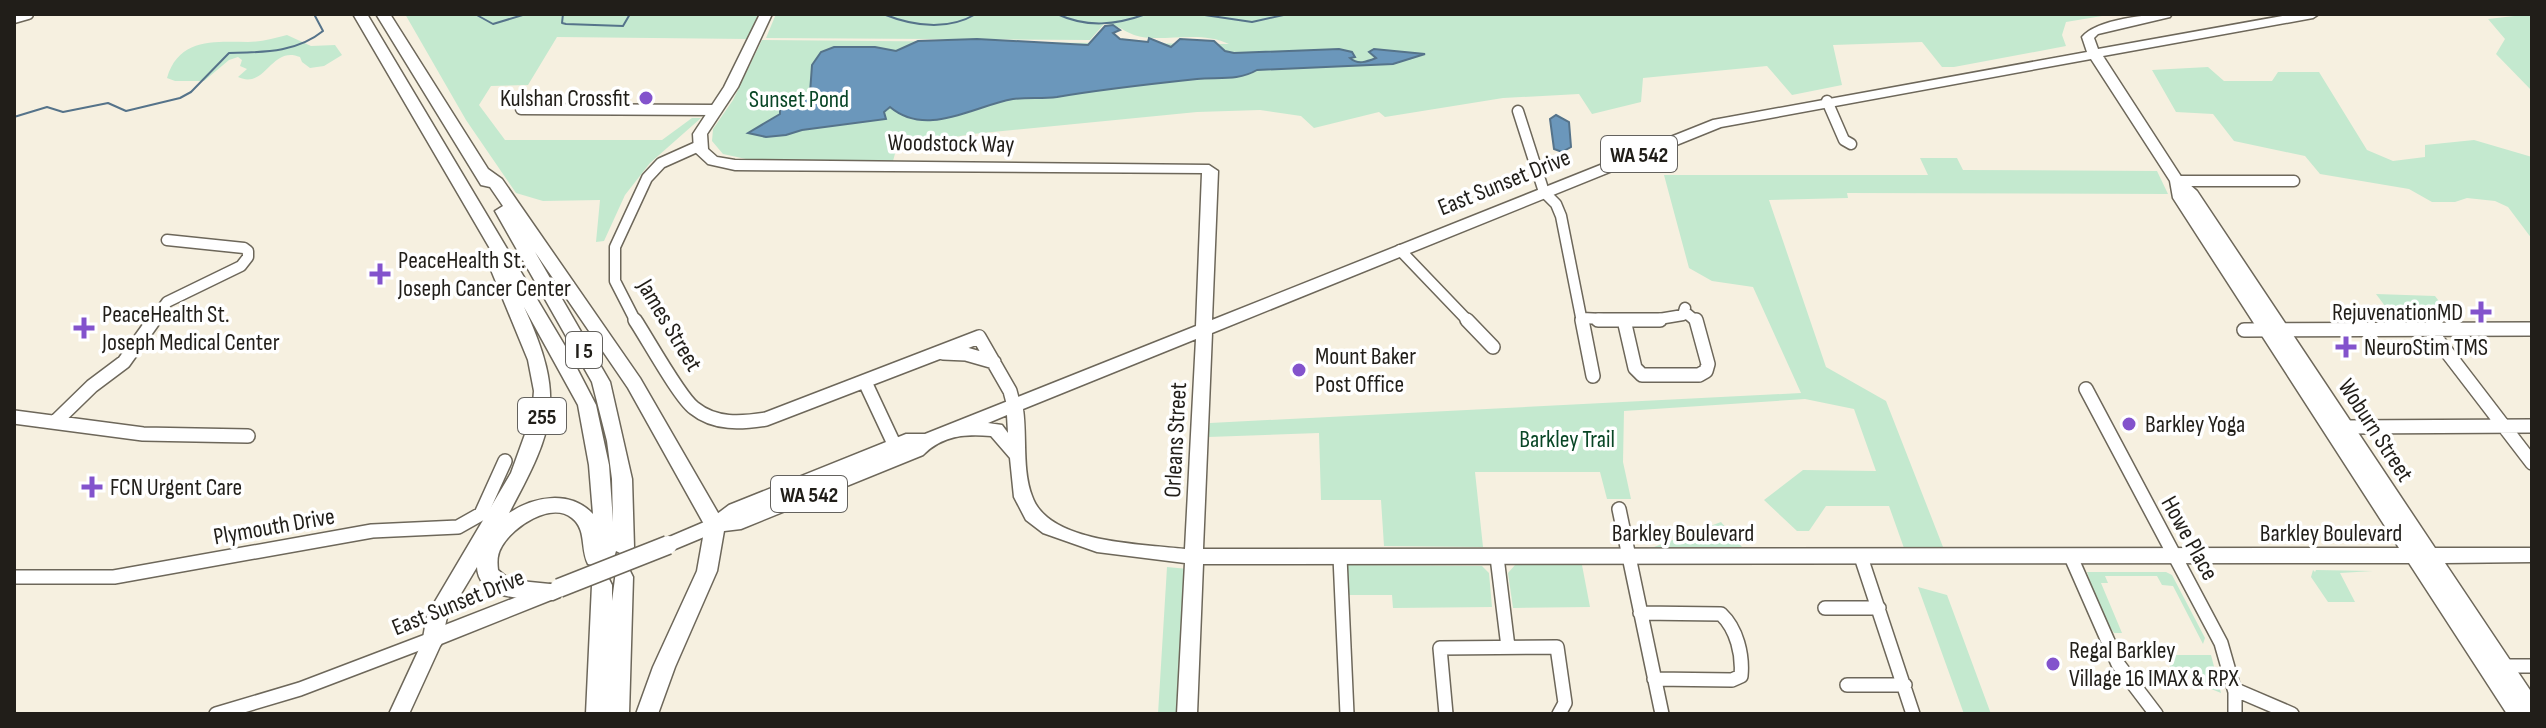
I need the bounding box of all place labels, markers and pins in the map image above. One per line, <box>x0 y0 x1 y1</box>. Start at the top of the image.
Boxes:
place label: Kulshan Crossfit <box>500 84 630 113</box>
marker: Kulshan Crossfit <box>637 89 655 107</box>
place label: PeaceHealth St. Joseph Cancer Center <box>397 246 571 303</box>
marker: PeaceHealth St. Joseph Cancer Center <box>369 263 391 285</box>
place label: RejuvenationMD <box>2332 298 2463 327</box>
place label: PeaceHealth St. Joseph Medical Center <box>101 300 280 357</box>
marker: RejuvenationMD <box>2470 301 2492 323</box>
marker: PeaceHealth St. Joseph Medical Center <box>73 317 95 339</box>
place label: NeuroStim TMS <box>2364 333 2488 362</box>
marker: NeuroStim TMS <box>2335 336 2357 358</box>
place label: Mount Baker Post Office <box>1315 342 1416 399</box>
marker: Mount Baker Post Office <box>1290 361 1308 379</box>
place label: Barkley Yoga <box>2145 410 2245 439</box>
marker: Barkley Yoga <box>2120 415 2138 433</box>
place label: FCN Urgent Care <box>110 473 242 502</box>
marker: FCN Urgent Care <box>81 476 103 498</box>
place label: Regal Barkley Village 16 IMAX & RPX <box>2069 636 2240 693</box>
marker: Regal Barkley Village 16 IMAX & RPX <box>2044 655 2062 673</box>

